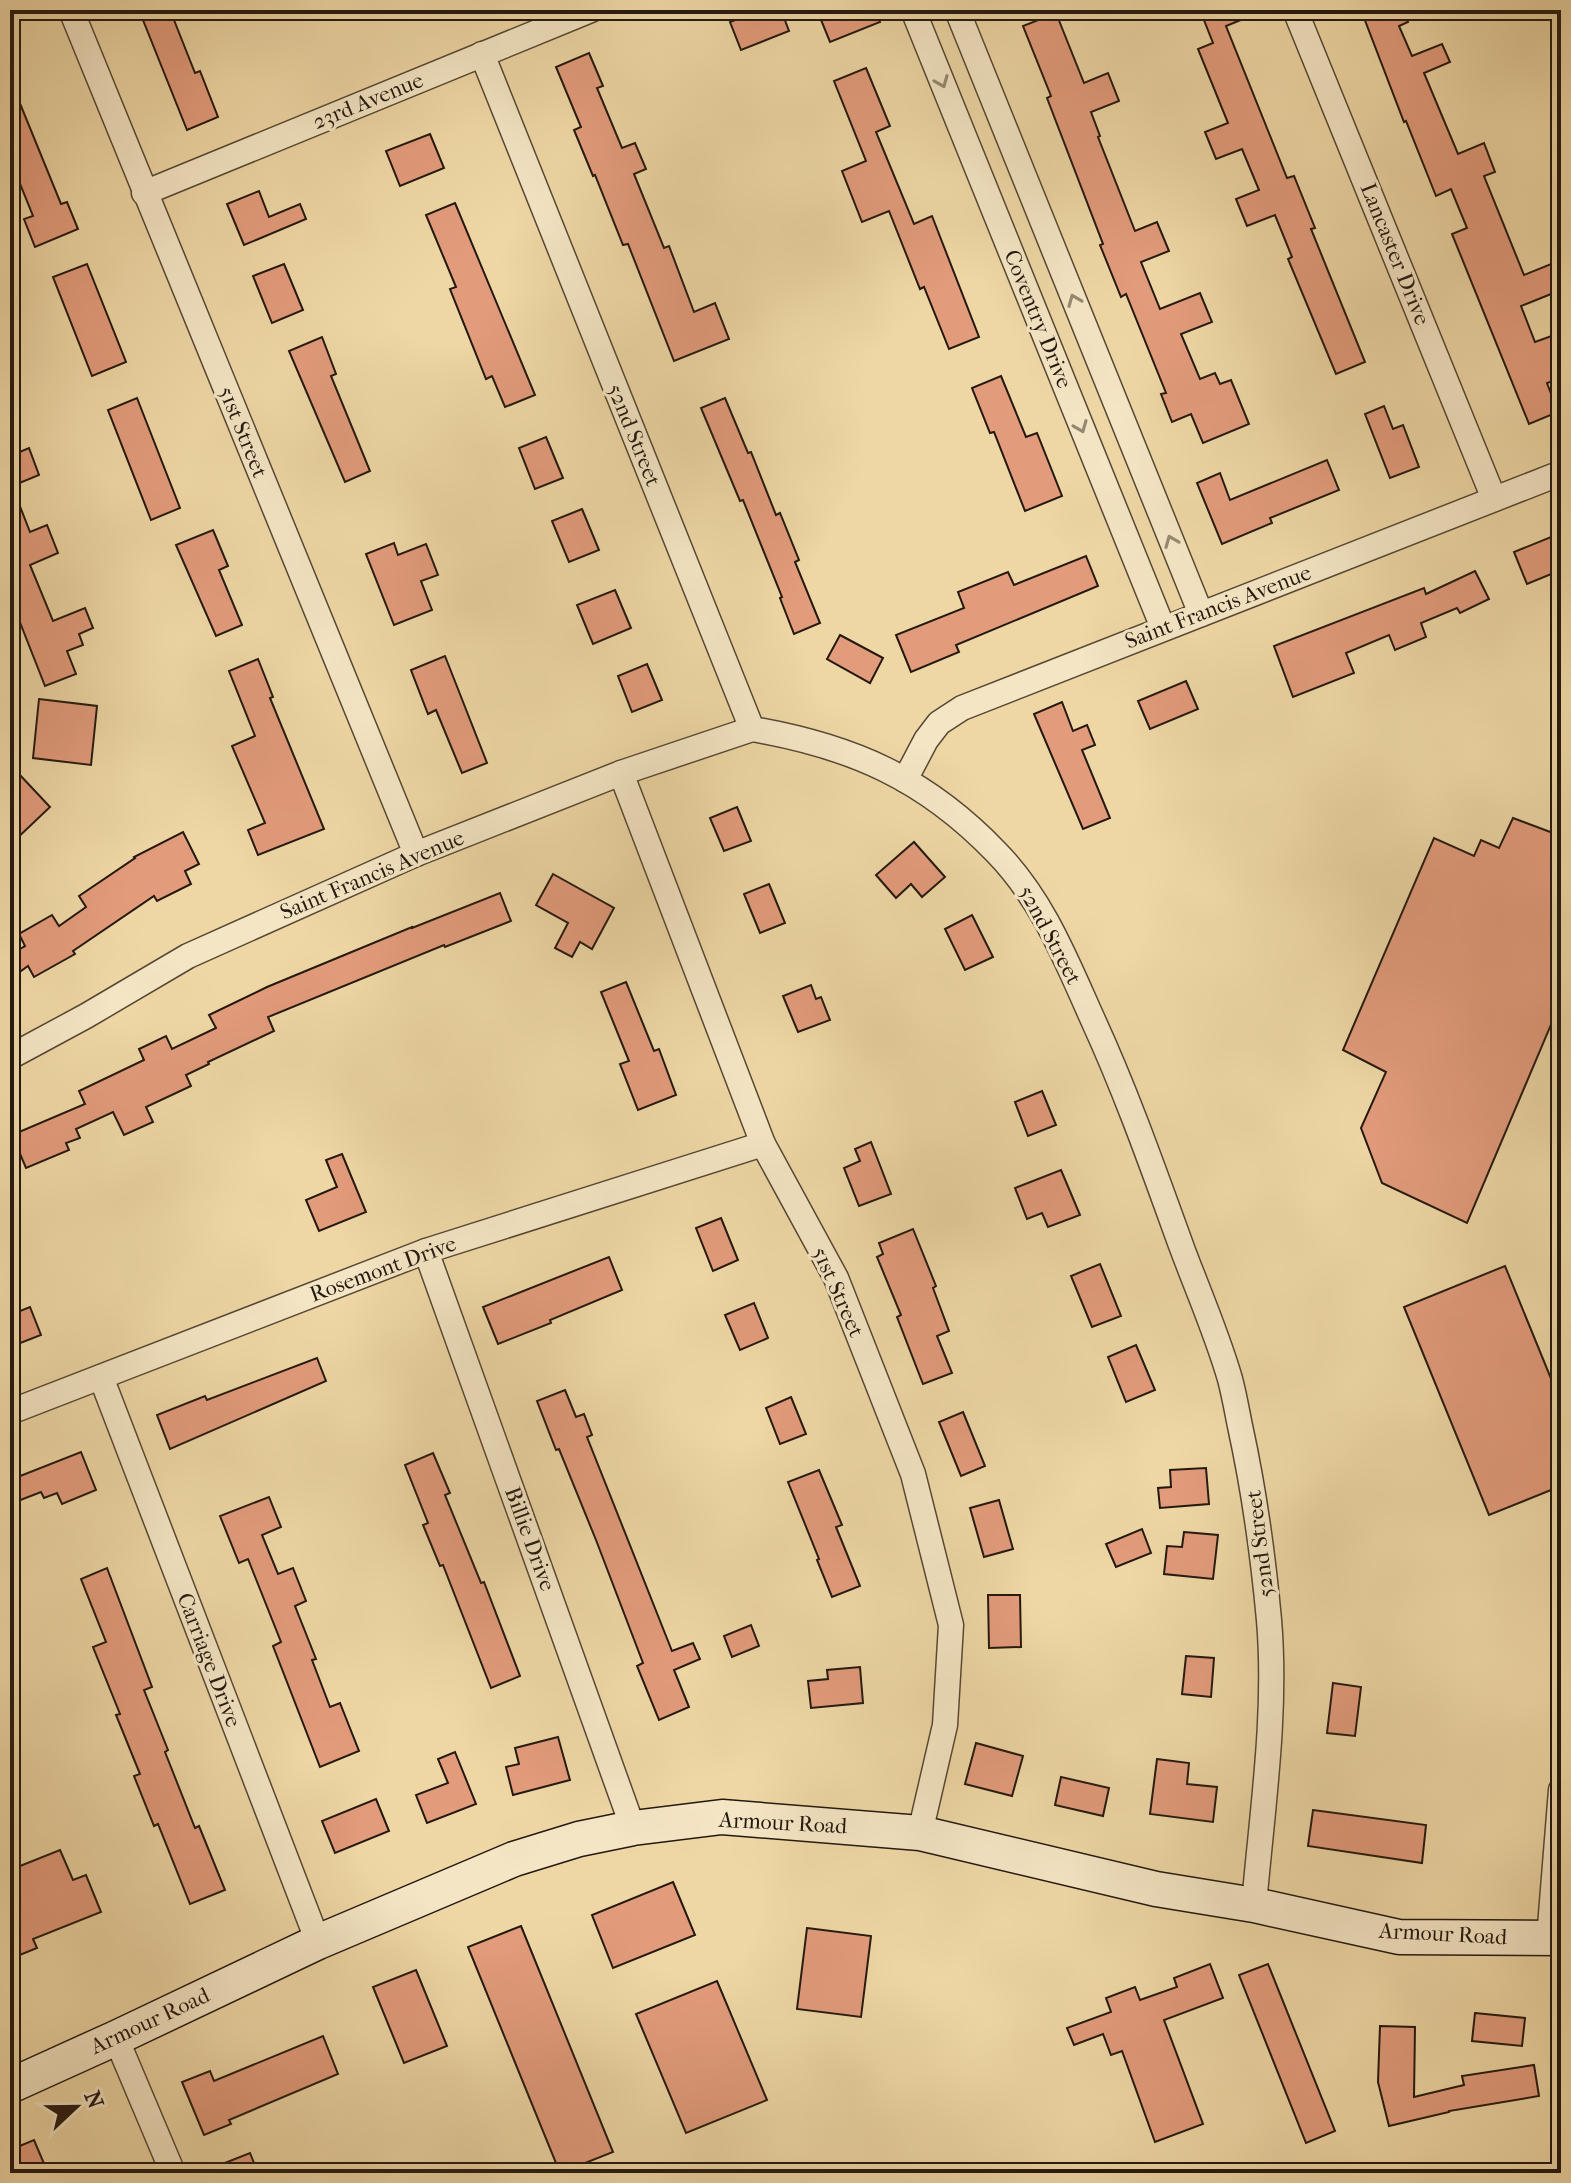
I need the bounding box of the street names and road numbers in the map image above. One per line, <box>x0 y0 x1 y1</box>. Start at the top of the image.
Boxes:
street label: 23rd Avenue <box>309 67 427 135</box>
street label: Lancaster Drive <box>1355 179 1435 329</box>
street label: Coventry Drive <box>998 246 1078 392</box>
street label: 52nd Street <box>602 380 666 490</box>
street label: 51st Street <box>213 383 273 482</box>
street label: Saint Francis Avenue <box>1121 559 1315 654</box>
street label: Saint Francis Avenue <box>276 824 468 926</box>
street label: 52nd Street <box>1013 881 1087 989</box>
street label: Rosemont Drive <box>306 1230 460 1308</box>
street label: 51st Street <box>807 1243 869 1341</box>
street label: Billie Drive <box>499 1483 561 1595</box>
street label: 52nd Street <box>1240 1489 1279 1599</box>
street label: Carriage Drive <box>172 1589 247 1731</box>
street label: Armour Road <box>717 1807 849 1839</box>
street label: Armour Road <box>1377 1918 1509 1950</box>
street label: Armour Road <box>85 1982 215 2060</box>

